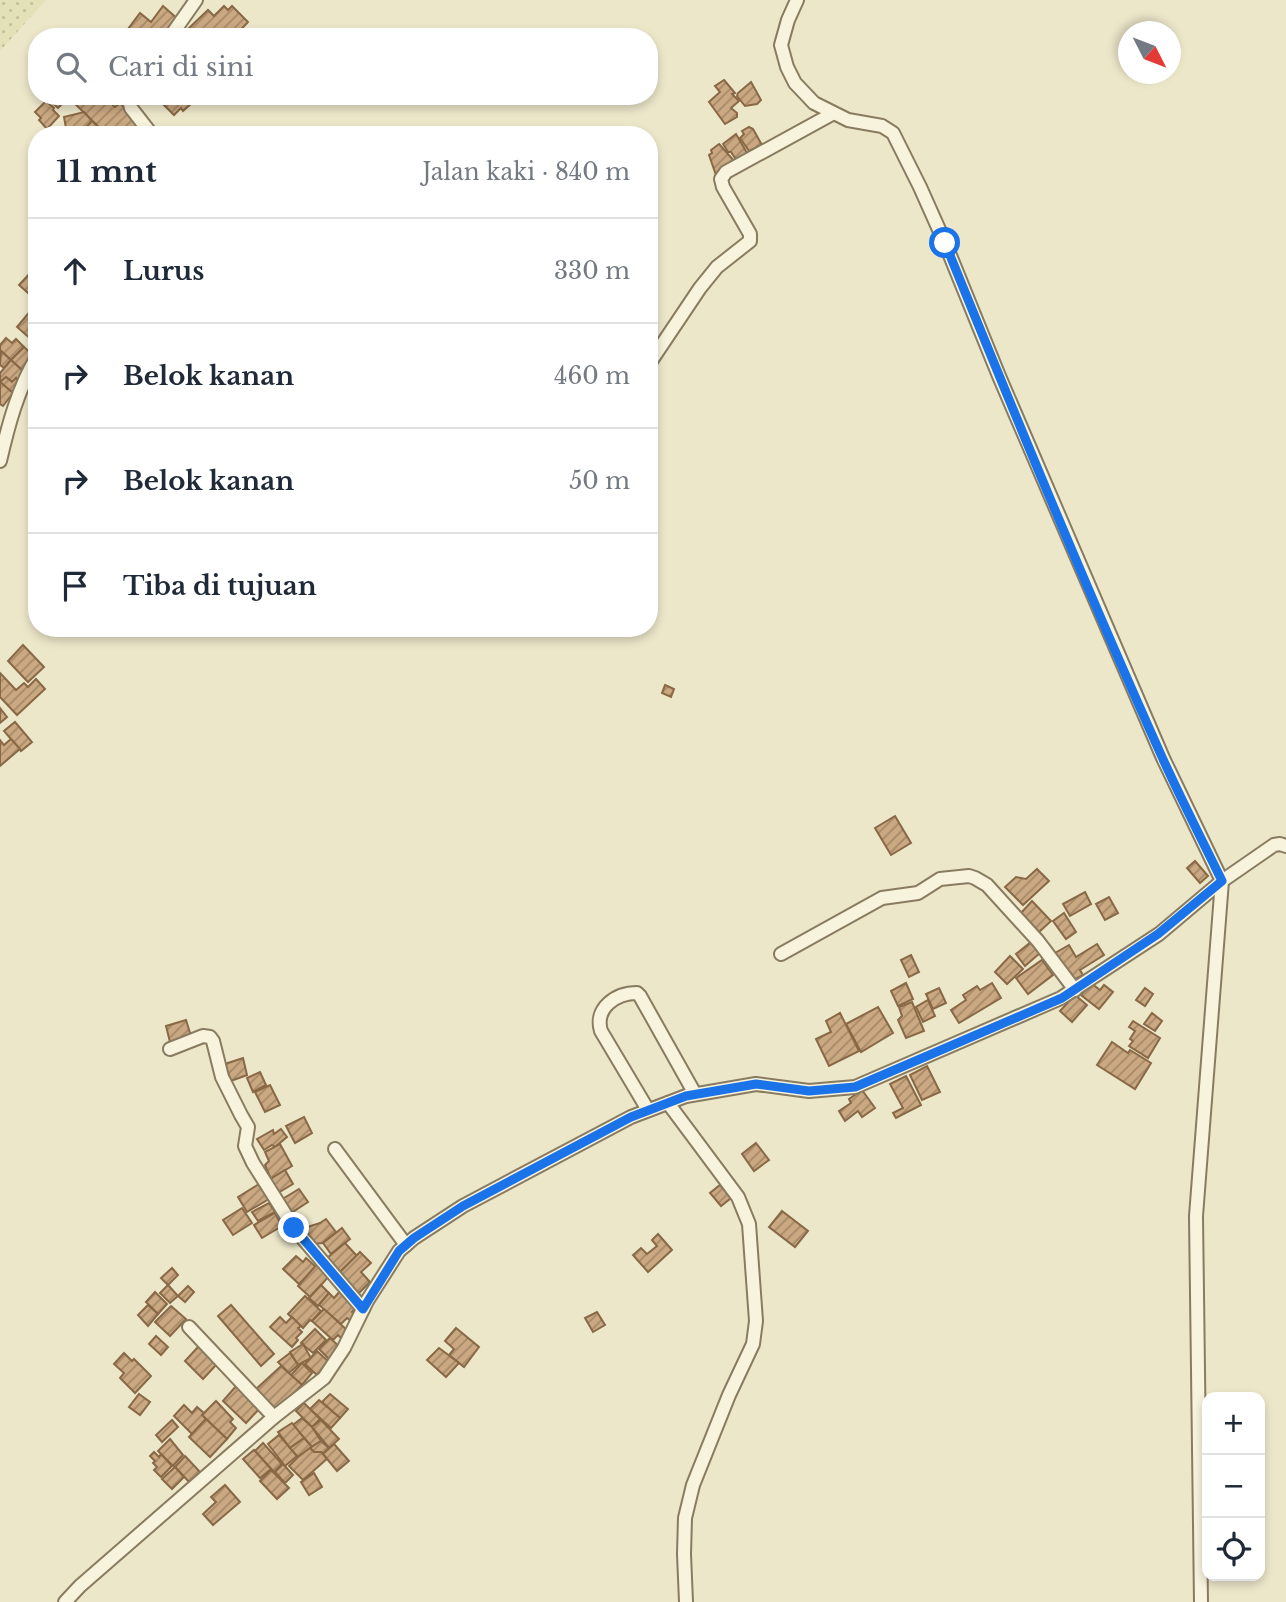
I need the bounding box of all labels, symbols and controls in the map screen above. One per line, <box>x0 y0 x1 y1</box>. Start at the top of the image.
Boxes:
north arrow <box>1118 21 1181 84</box>
search box <box>28 28 658 105</box>
icon: search <box>52 48 90 86</box>
text: Cari di sini <box>108 51 253 83</box>
text: 11 mnt <box>56 153 157 190</box>
text: Jalan kaki · 840 m <box>423 158 630 186</box>
route start <box>929 227 960 258</box>
icon: ahead <box>56 252 94 290</box>
text: Lurus <box>123 255 204 287</box>
text: 330 m <box>554 257 630 285</box>
icon: right <box>56 357 94 395</box>
text: Belok kanan <box>123 360 294 392</box>
text: 460 m <box>554 362 630 390</box>
icon: right <box>56 462 94 500</box>
text: Belok kanan <box>123 465 294 497</box>
text: 50 m <box>569 467 630 495</box>
icon: arrive <box>56 567 94 605</box>
text: Tiba di tujuan <box>123 570 317 602</box>
route end <box>278 1212 309 1243</box>
map controls <box>1202 1392 1265 1581</box>
button: + <box>1202 1392 1265 1455</box>
button: − <box>1202 1455 1265 1518</box>
button: locate <box>1202 1518 1265 1581</box>

